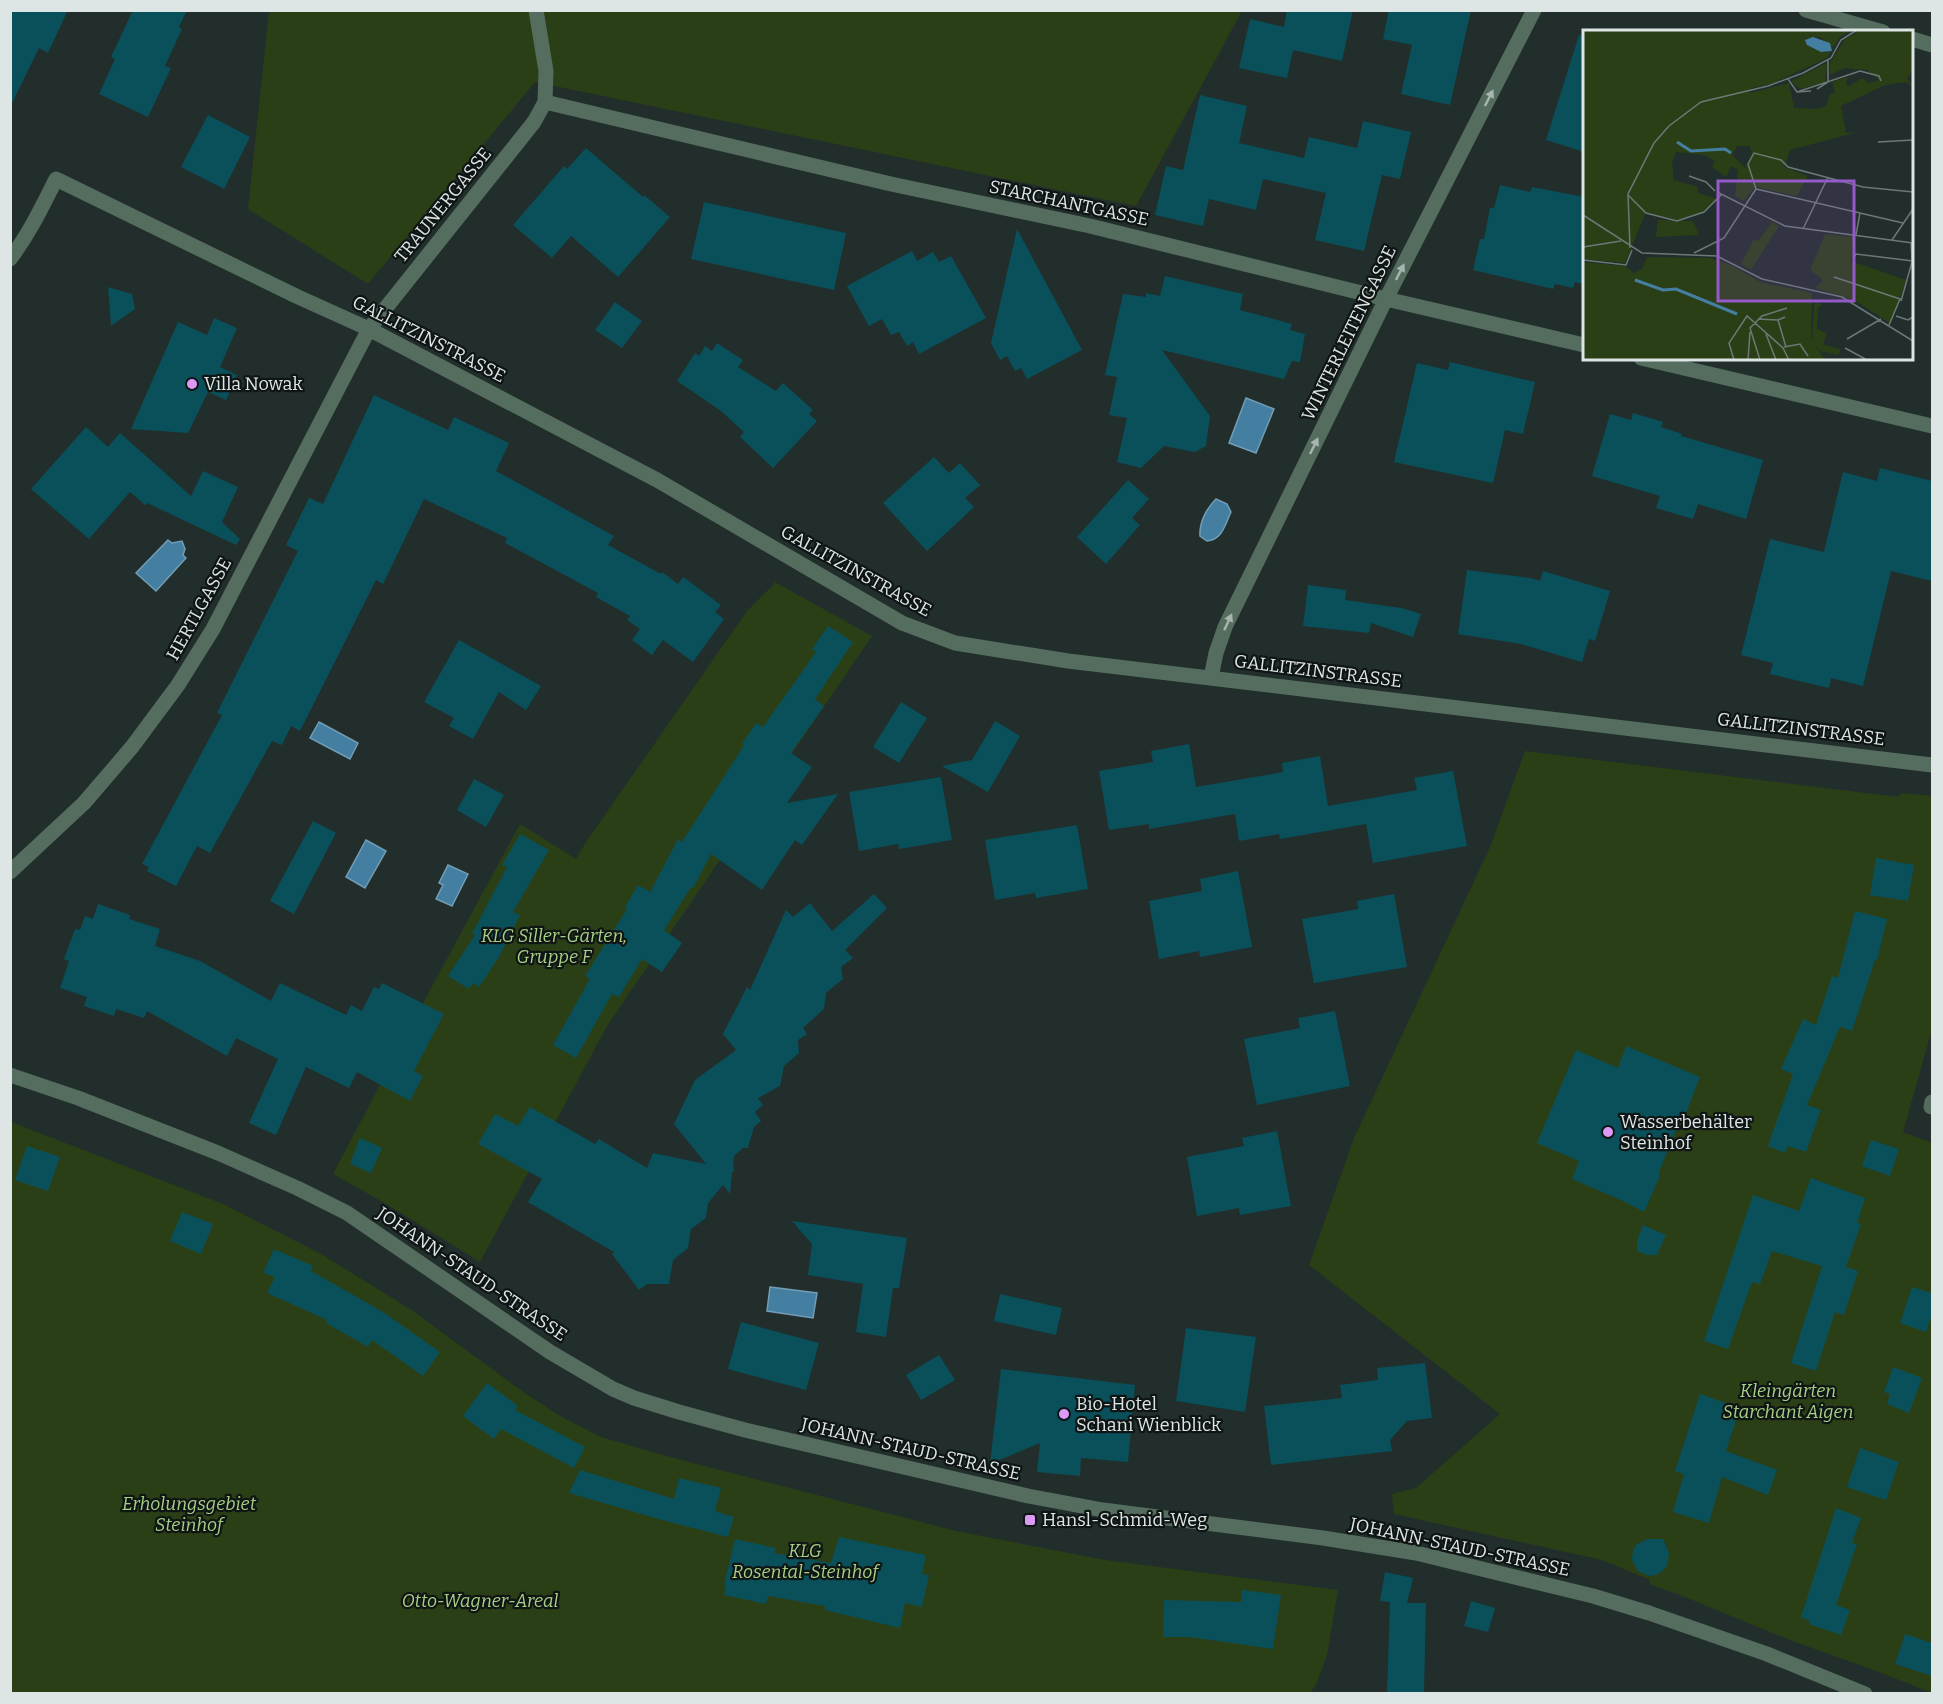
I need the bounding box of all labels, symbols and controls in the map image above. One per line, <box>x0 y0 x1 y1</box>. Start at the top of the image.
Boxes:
inset map <box>1583 30 1913 360</box>
one-way arrow <box>1484 89 1494 106</box>
street label: TRAUNERGASSE <box>390 143 496 267</box>
street label: STARCHANTGASSE <box>987 175 1151 231</box>
street label: WINTERLEITENGASSE <box>1297 242 1401 424</box>
one-way arrow <box>1396 263 1405 280</box>
street label: GALLITZINSTRASSE <box>349 291 509 387</box>
place label: Villa Nowak <box>204 373 303 395</box>
marker: Villa Nowak <box>185 377 199 391</box>
one-way arrow <box>1309 438 1319 455</box>
street label: GALLITZINSTRASSE <box>777 520 935 622</box>
street label: HERTLGASSE <box>162 554 236 664</box>
one-way arrow <box>1224 613 1233 630</box>
street label: GALLITZINSTRASSE <box>1233 650 1403 692</box>
street label: GALLITZINSTRASSE <box>1716 708 1886 750</box>
park label: KLG Siller-Gärten, Gruppe F <box>481 925 627 968</box>
place label: Wasserbehälter Steinhof <box>1620 1111 1752 1154</box>
marker: Wasserbehälter Steinhof <box>1601 1125 1615 1139</box>
street label: JOHANN-STAUD-STRASSE <box>372 1202 571 1346</box>
park label: Kleingärten Starchant Aigen <box>1722 1380 1854 1423</box>
place label: Bio-Hotel Schani Wienblick <box>1076 1393 1222 1436</box>
marker: Bio-Hotel Schani Wienblick <box>1057 1407 1071 1421</box>
street label: JOHANN-STAUD-STRASSE <box>798 1413 1023 1485</box>
park label: Erholungsgebiet Steinhof <box>122 1493 257 1536</box>
place label: Hansl-Schmid-Weg <box>1042 1509 1207 1531</box>
marker: Hansl-Schmid-Weg <box>1023 1513 1037 1527</box>
street label: JOHANN-STAUD-STRASSE <box>1347 1513 1572 1581</box>
park label: KLG Rosental-Steinhof <box>732 1540 881 1583</box>
park label: Otto-Wagner-Areal <box>402 1590 558 1612</box>

